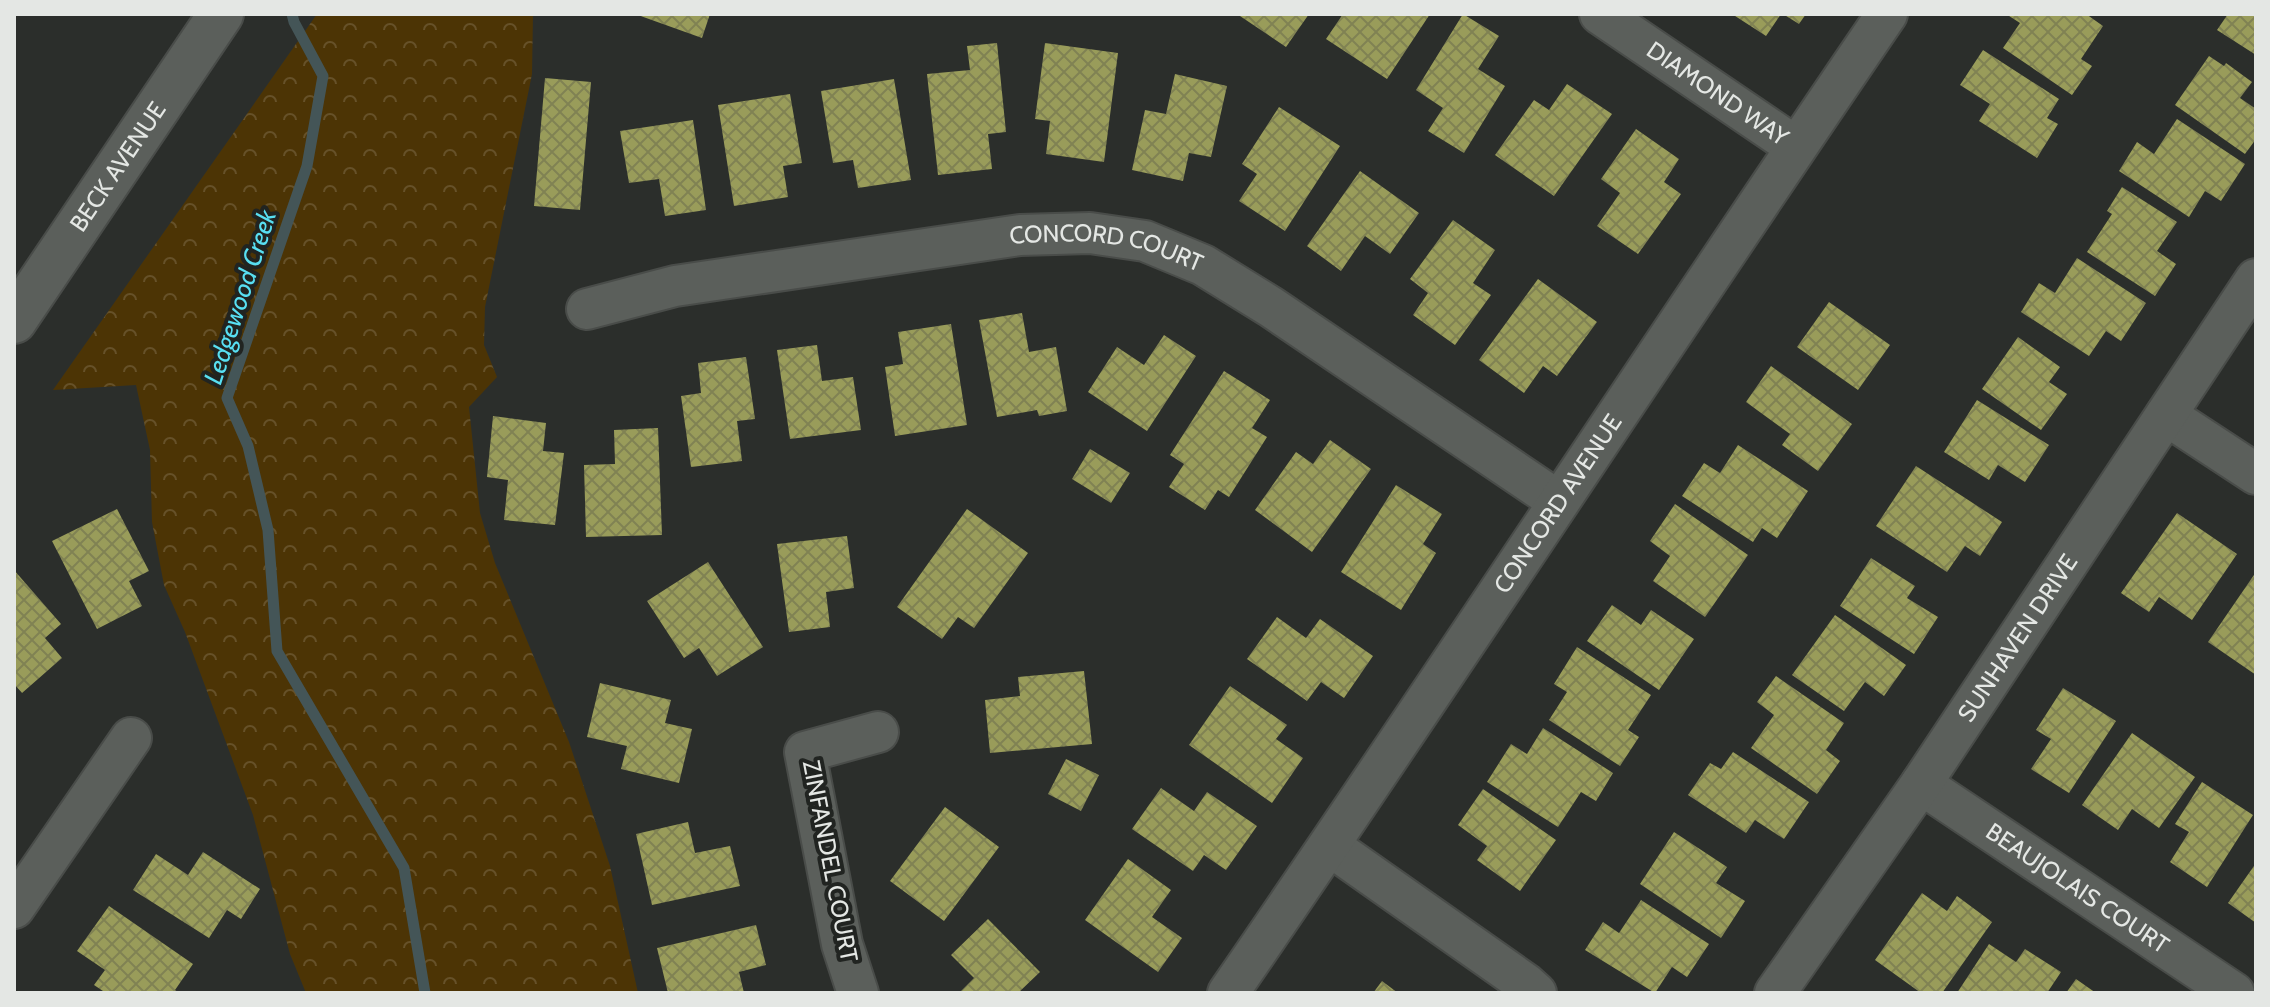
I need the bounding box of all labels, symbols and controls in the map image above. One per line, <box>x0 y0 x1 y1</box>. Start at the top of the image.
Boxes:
street label: DIAMOND WAY <box>1642 35 1794 152</box>
street label: BECK AVENUE <box>64 96 172 237</box>
water label: Ledgewood Creek <box>197 205 283 388</box>
street label: CONCORD COURT <box>1008 218 1208 277</box>
street label: CONCORD AVENUE <box>1487 408 1628 599</box>
street label: SUNHAVEN DRIVE <box>1951 549 2083 727</box>
street label: ZINFANDEL COURT <box>797 758 864 964</box>
street label: BEAUJOLAIS COURT <box>1981 817 2175 959</box>

